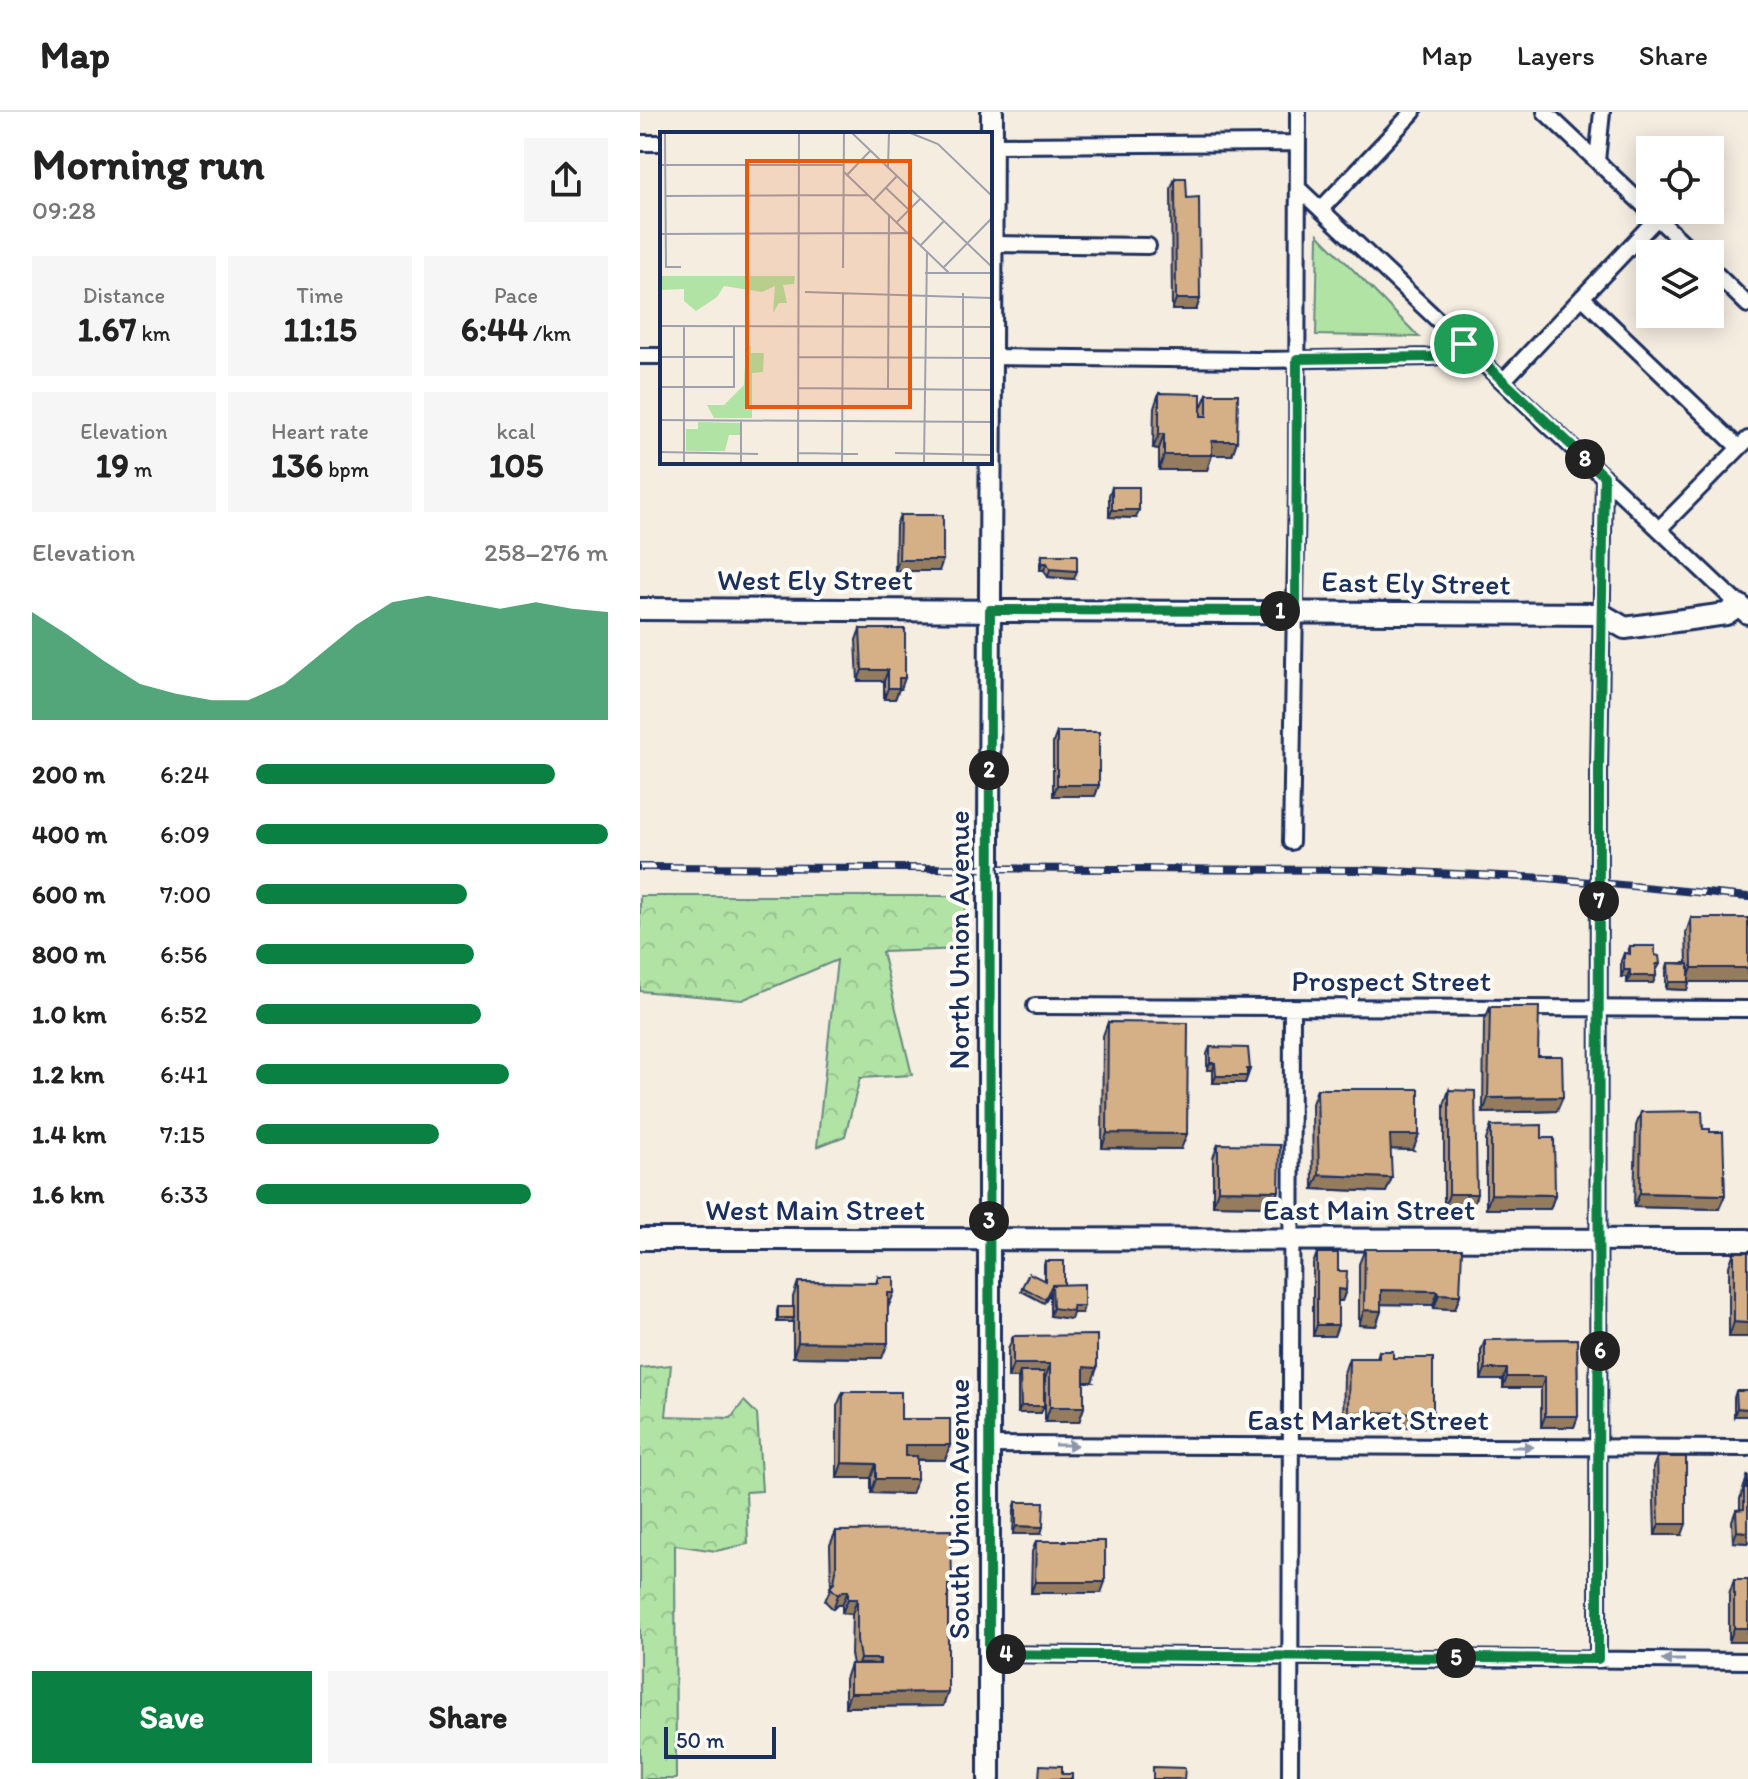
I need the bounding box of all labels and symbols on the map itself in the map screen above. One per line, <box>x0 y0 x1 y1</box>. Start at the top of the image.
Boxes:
inset map <box>660 132 992 464</box>
pin <box>1430 310 1498 378</box>
pin: 8 <box>1565 439 1605 479</box>
street label: West Ely Street <box>717 561 913 598</box>
street label: East Ely Street <box>1321 562 1511 603</box>
pin: 1 <box>1260 591 1300 631</box>
pin: 2 <box>969 750 1009 790</box>
street label: North Union Avenue <box>940 810 977 1070</box>
pin: 7 <box>1579 881 1619 921</box>
street label: Prospect Street <box>1291 962 1491 999</box>
street label: West Main Street <box>705 1191 925 1228</box>
street label: East Main Street <box>1263 1191 1475 1228</box>
pin: 3 <box>969 1201 1009 1241</box>
pin: 6 <box>1580 1331 1620 1371</box>
street label: South Union Avenue <box>940 1379 977 1639</box>
street label: East Market Street <box>1247 1401 1489 1438</box>
one-way arrow <box>1054 1439 1079 1451</box>
one-way arrow <box>1510 1441 1535 1453</box>
pin: 4 <box>986 1634 1026 1674</box>
pin: 5 <box>1436 1638 1476 1678</box>
one-way arrow <box>1660 1654 1685 1666</box>
scale bar <box>664 1723 776 1759</box>

